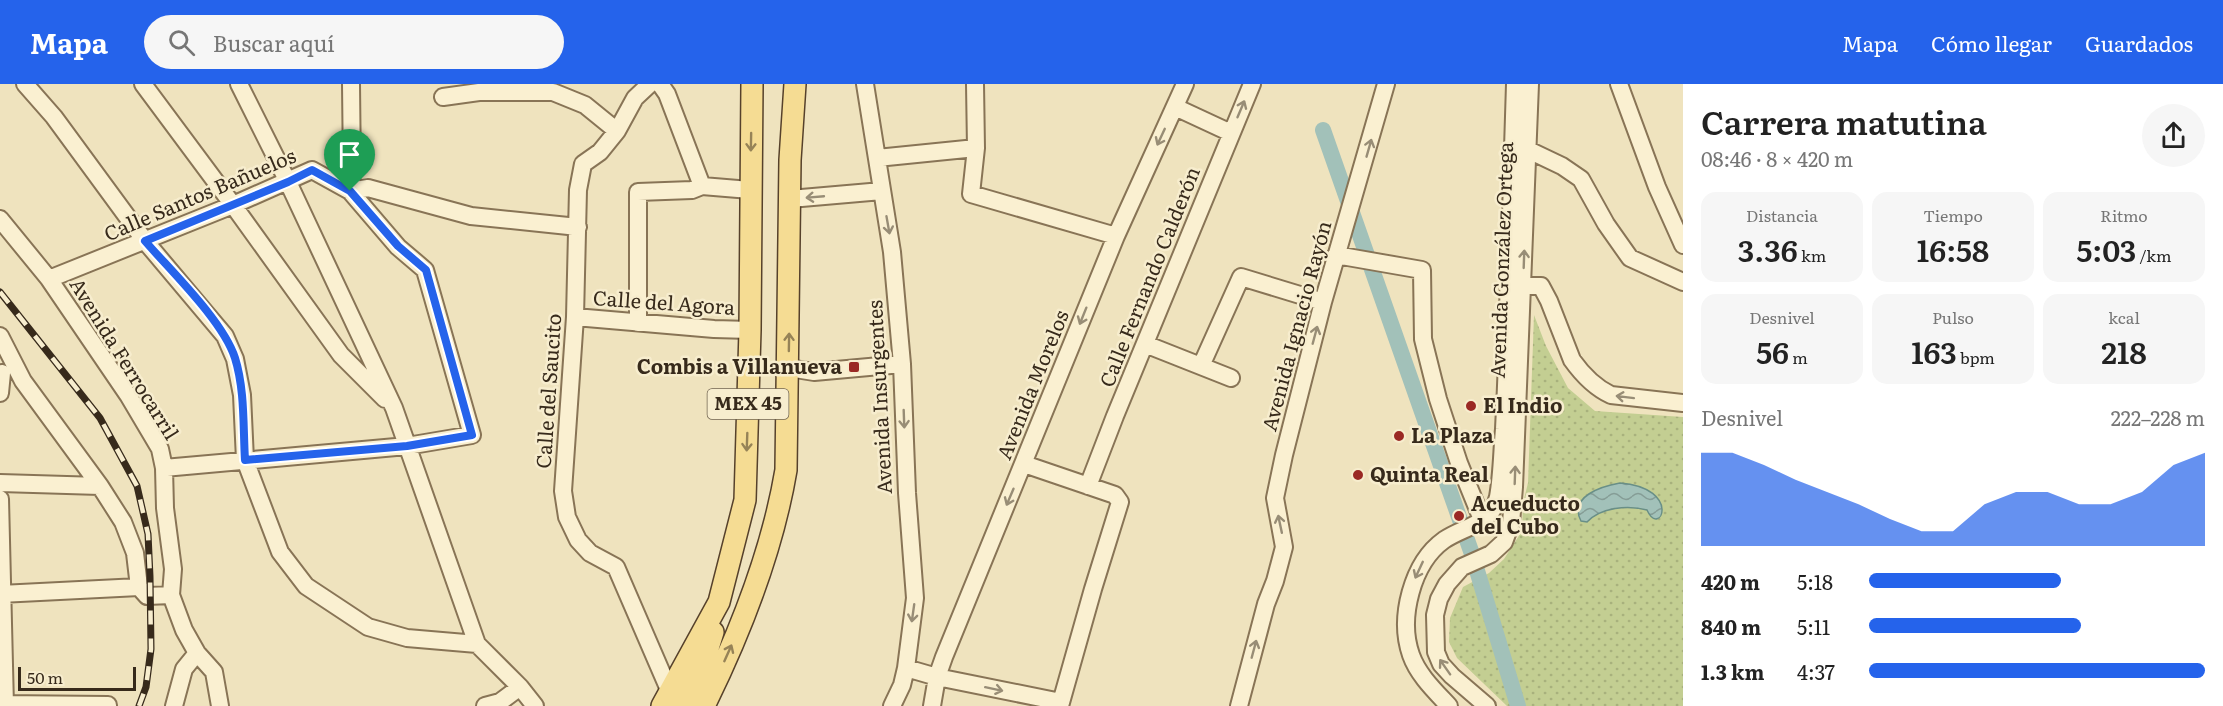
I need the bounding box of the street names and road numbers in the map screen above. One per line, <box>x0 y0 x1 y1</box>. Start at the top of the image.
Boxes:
street label: Calle Santos Bañuelos <box>99 139 300 247</box>
street label: Avenida González Ortega <box>1481 141 1519 379</box>
street label: Calle Fernando Calderón <box>1090 162 1206 391</box>
street label: Avenida Ignacio Rayón <box>1253 217 1338 434</box>
street label: Avenida Ferrocarril <box>64 271 188 445</box>
street label: Calle del Agora <box>592 281 736 321</box>
street label: Avenida Insurgentes <box>858 299 898 495</box>
street label: Avenida Morelos <box>987 305 1075 464</box>
street label: Calle del Saucito <box>527 312 567 469</box>
road number: MEX 45 <box>708 389 789 419</box>

